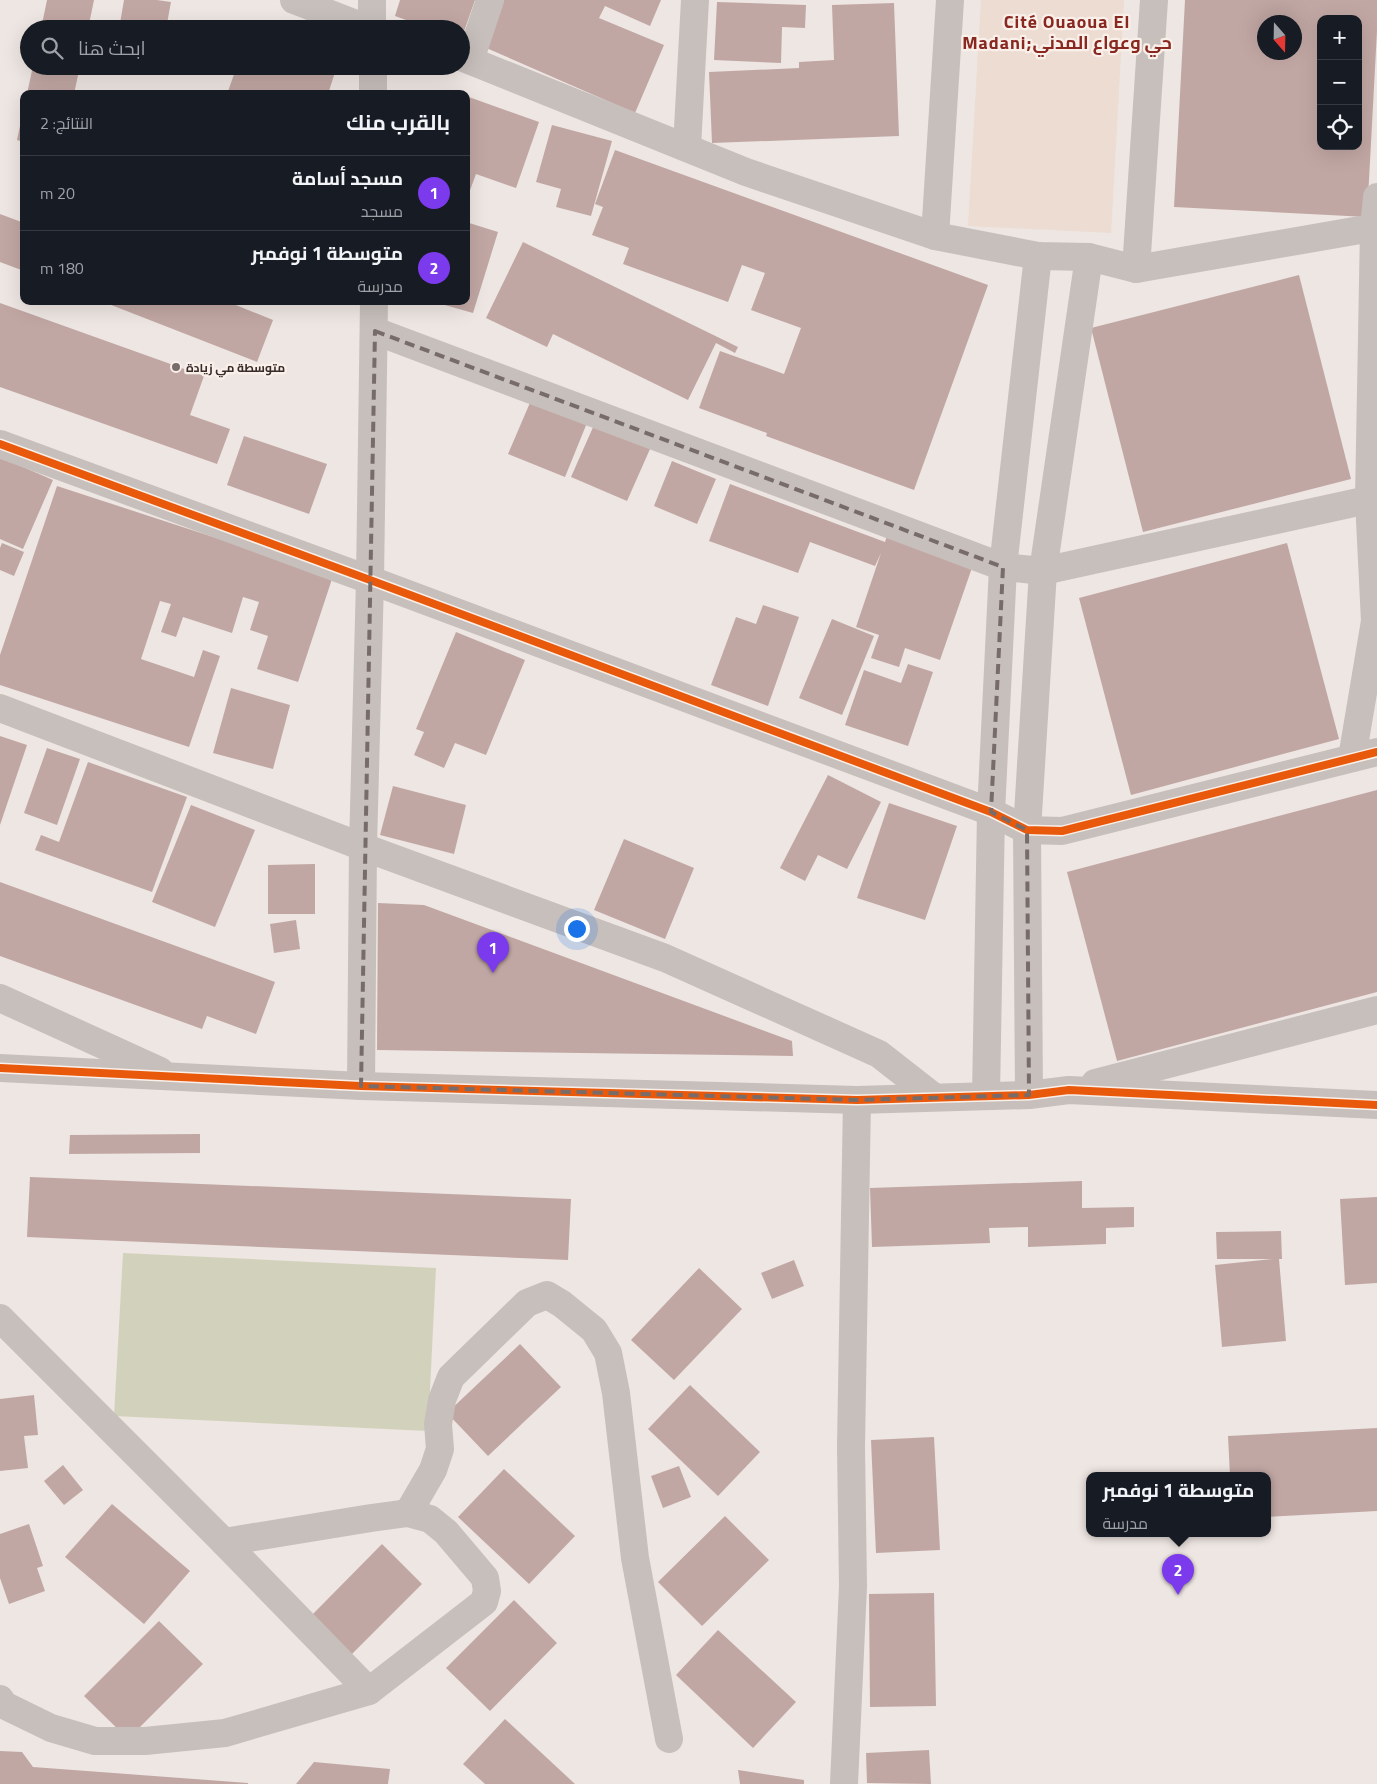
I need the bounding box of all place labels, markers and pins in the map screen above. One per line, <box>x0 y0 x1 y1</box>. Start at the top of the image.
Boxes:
place label: متوسطة مي زيادة <box>186 358 285 378</box>
marker: متوسطة مي زيادة <box>170 361 182 373</box>
pin: 1 <box>477 932 509 973</box>
pin: 2 <box>1162 1554 1194 1595</box>

